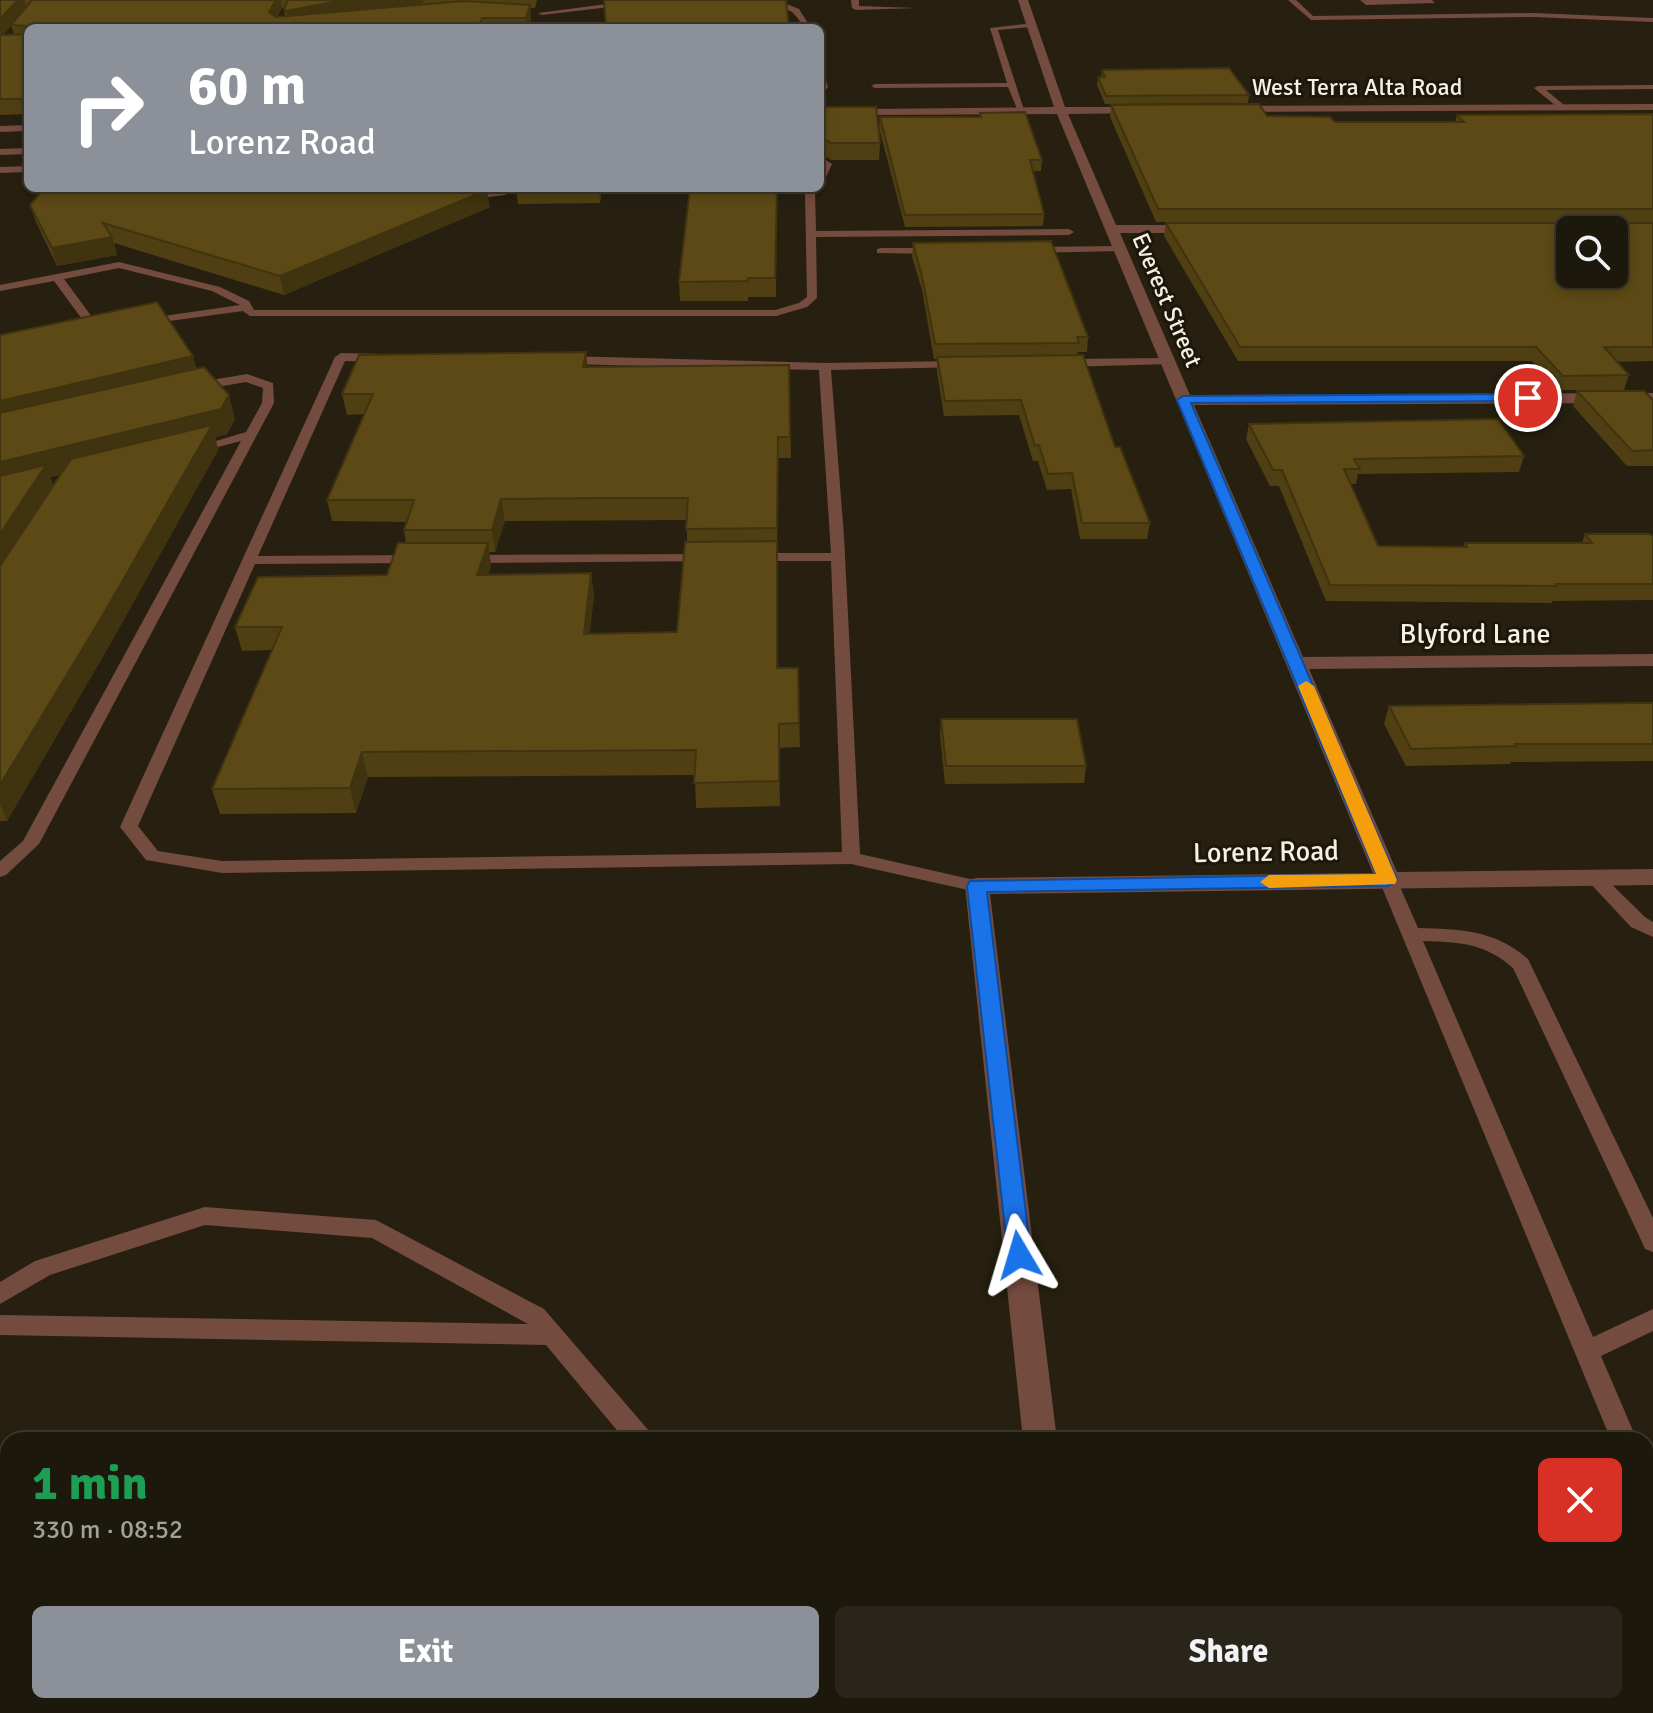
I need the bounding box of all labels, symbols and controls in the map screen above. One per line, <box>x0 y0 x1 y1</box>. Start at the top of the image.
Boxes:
text: 60 m <box>188 51 306 120</box>
icon: right <box>56 56 160 160</box>
street label: West Terra Alta Road <box>1252 72 1462 102</box>
text: Lorenz Road <box>188 120 376 165</box>
map controls <box>1556 216 1628 288</box>
button: search <box>1556 216 1628 288</box>
street label: Everest Street <box>1125 228 1209 372</box>
pin <box>1494 364 1562 432</box>
icon: arrive <box>1506 376 1550 420</box>
street label: Blyford Lane <box>1400 617 1550 651</box>
street label: Lorenz Road <box>1193 834 1339 870</box>
position arrow <box>977 1213 1061 1297</box>
text: 1 min <box>32 1454 148 1513</box>
button: close <box>1538 1458 1622 1542</box>
text: 330 m · 08:52 <box>32 1514 183 1546</box>
button: Exit <box>32 1606 819 1698</box>
button: Share <box>835 1606 1622 1698</box>

